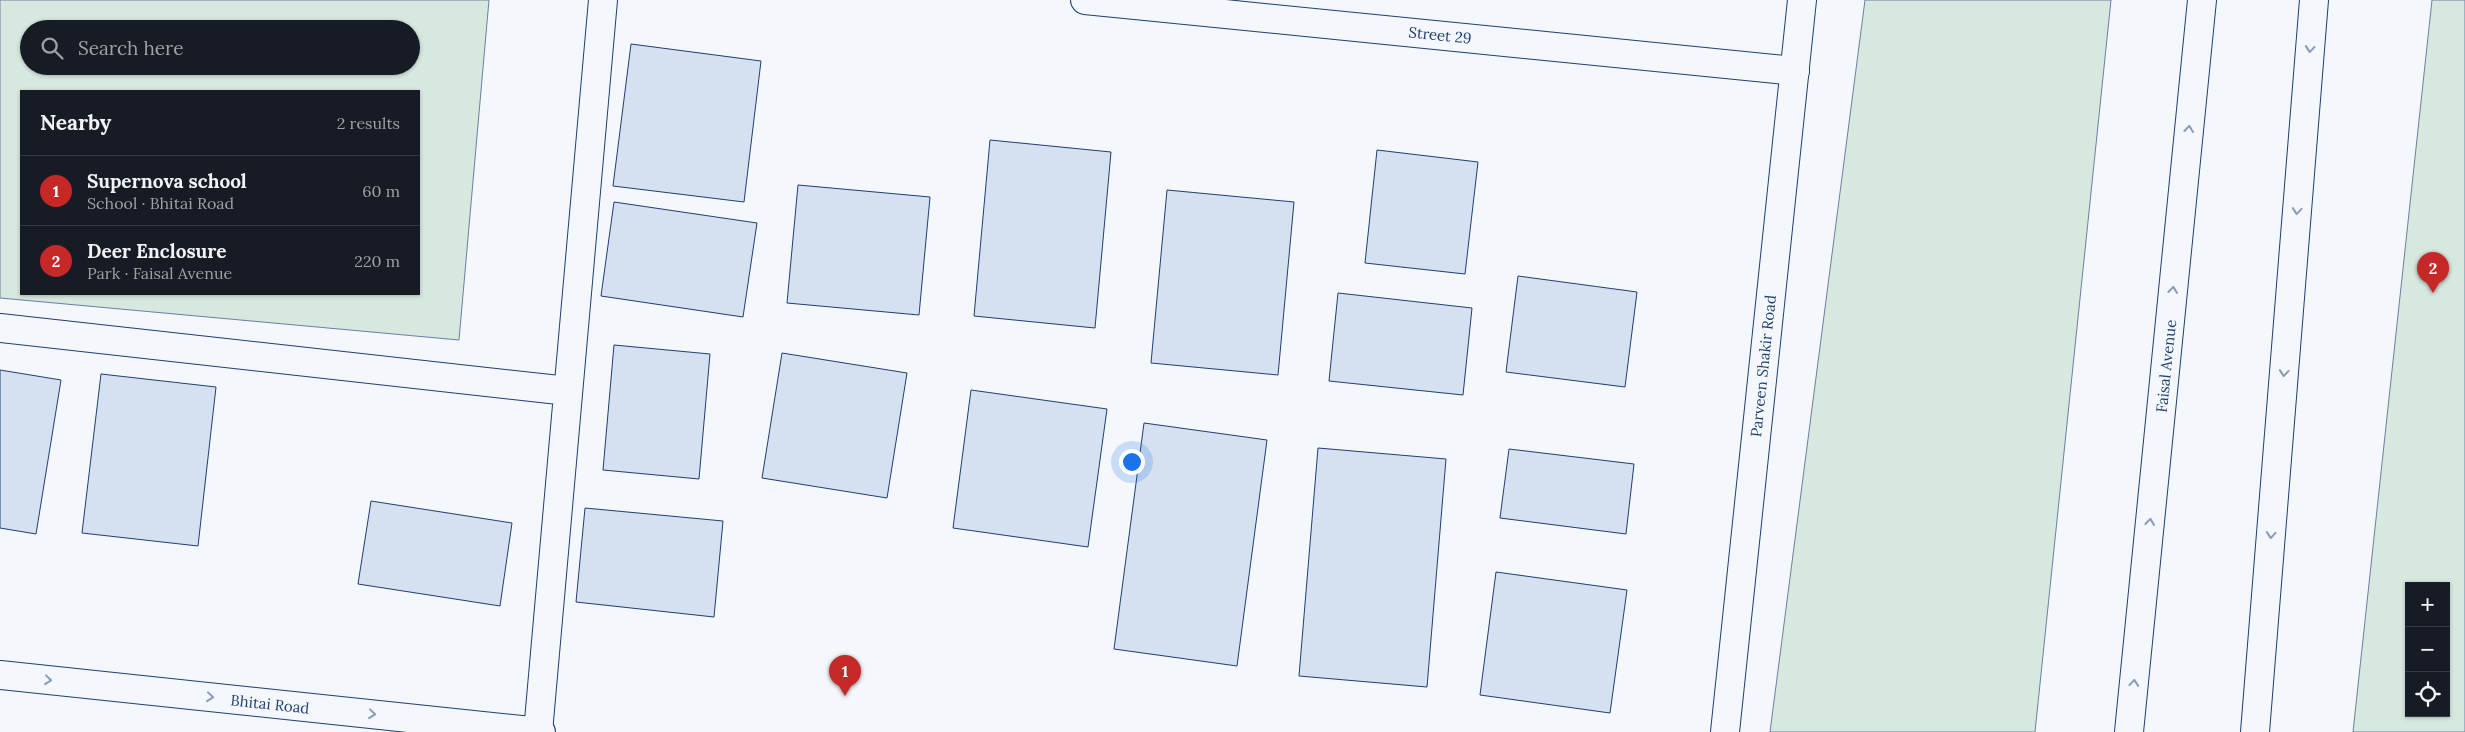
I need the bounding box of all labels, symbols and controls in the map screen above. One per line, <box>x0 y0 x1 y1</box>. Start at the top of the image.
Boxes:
search box <box>20 20 420 75</box>
street label: Street 29 <box>1408 22 1472 48</box>
icon: search <box>38 34 66 62</box>
text: Search here <box>78 36 184 60</box>
one-way arrow <box>2305 45 2316 53</box>
text: Nearby <box>40 109 111 136</box>
text: 2 results <box>337 113 400 133</box>
one-way arrow <box>2183 124 2194 132</box>
text: Supernova school <box>87 169 247 193</box>
text: 1 <box>53 181 59 201</box>
text: 60 m <box>362 181 400 201</box>
text: School · Bhitai Road <box>87 193 234 213</box>
one-way arrow <box>2292 207 2303 215</box>
text: Deer Enclosure <box>87 239 227 263</box>
text: 2 <box>52 251 60 271</box>
text: 220 m <box>354 251 400 271</box>
pin: 2 <box>2417 252 2449 293</box>
text: Park · Faisal Avenue <box>87 263 232 283</box>
one-way arrow <box>2167 286 2178 294</box>
street label: Parveen Shakir Road <box>1746 294 1780 438</box>
street label: Faisal Avenue <box>2152 319 2180 413</box>
one-way arrow <box>2279 369 2290 377</box>
your location <box>1119 449 1145 475</box>
one-way arrow <box>2144 517 2155 525</box>
one-way arrow <box>2266 531 2277 539</box>
map controls <box>2405 582 2450 717</box>
button: + <box>2405 582 2450 627</box>
button: − <box>2405 627 2450 672</box>
pin: 1 <box>829 655 861 696</box>
button: locate <box>2405 672 2450 717</box>
one-way arrow <box>45 674 53 685</box>
one-way arrow <box>2128 679 2139 687</box>
street label: Bhitai Road <box>230 690 310 718</box>
one-way arrow <box>206 691 214 702</box>
one-way arrow <box>368 708 376 719</box>

